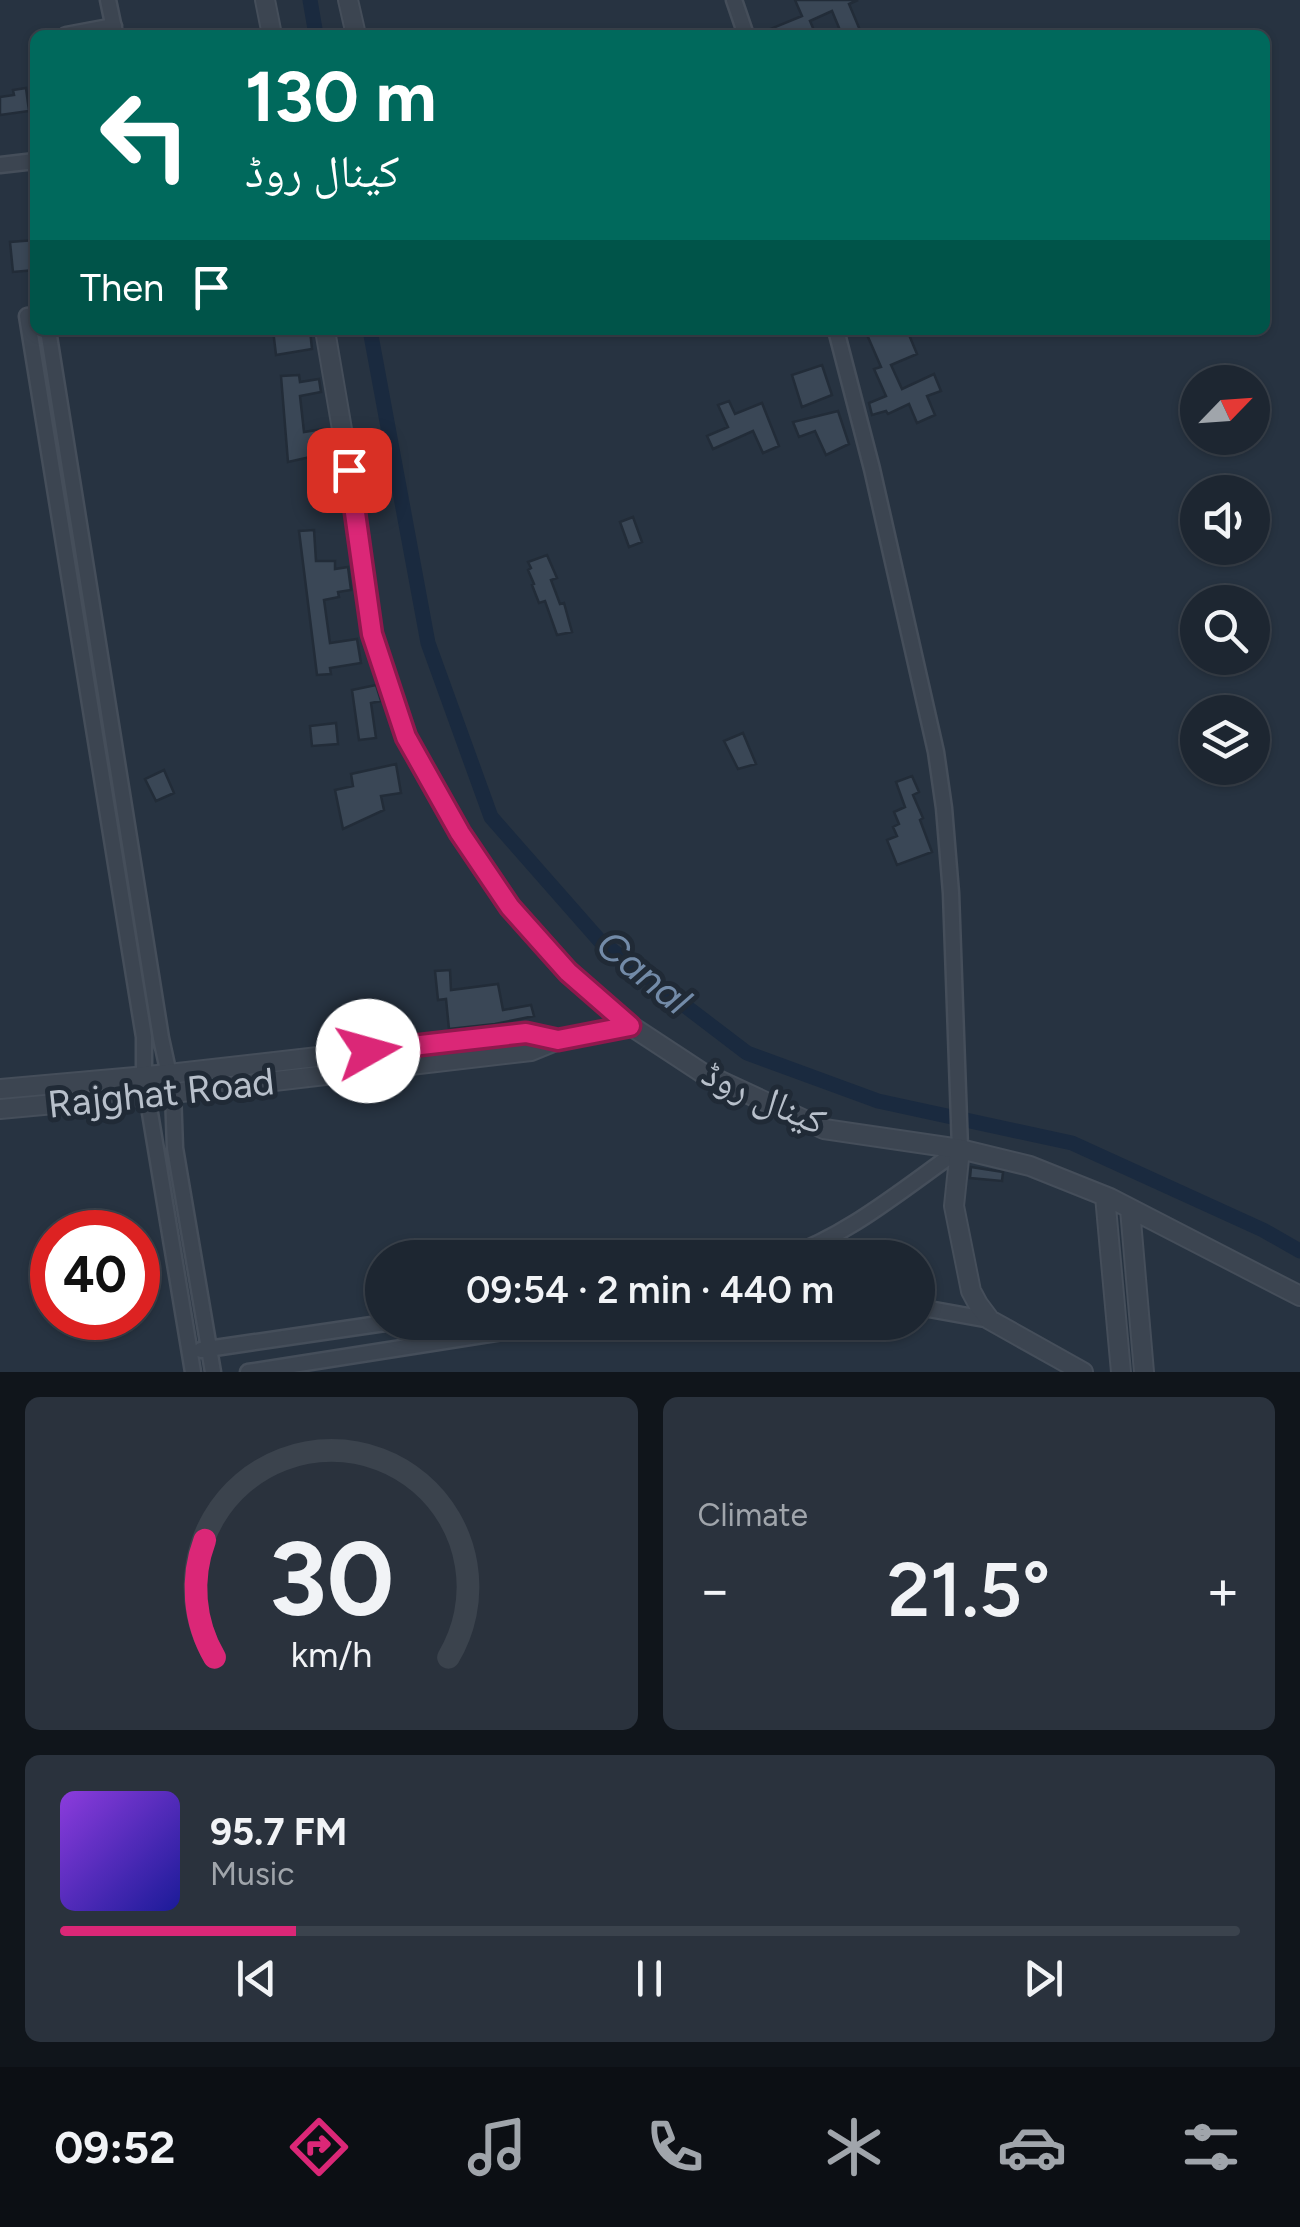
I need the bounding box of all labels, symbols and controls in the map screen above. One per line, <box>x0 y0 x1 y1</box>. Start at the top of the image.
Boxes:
text: 130 m <box>245 54 437 139</box>
icon: left <box>80 70 210 200</box>
text: کینال روڈ <box>245 144 399 198</box>
icon: arrive <box>184 260 239 315</box>
text: Then <box>80 265 164 311</box>
north arrow <box>1180 365 1270 455</box>
map controls <box>1180 365 1270 785</box>
pin <box>307 428 392 513</box>
icon: arrive <box>322 443 377 498</box>
button: sound <box>1180 475 1270 565</box>
button: search <box>1180 585 1270 675</box>
button: layers <box>1180 695 1270 785</box>
water label: Canal <box>587 920 702 1025</box>
position arrow <box>316 999 420 1103</box>
street label: کینال روڈ <box>695 1049 833 1145</box>
street label: Rajghat Road <box>45 1058 277 1128</box>
speed limit sign: 40 <box>30 1210 160 1340</box>
text: 09:54 · 2 min · 440 m <box>466 1267 834 1313</box>
text: Climate <box>698 1496 808 1534</box>
text: 30 <box>269 1516 394 1641</box>
text: 21.5° <box>887 1545 1050 1635</box>
text: − <box>698 1557 732 1623</box>
text: + <box>1206 1557 1240 1623</box>
text: km/h <box>290 1633 372 1676</box>
text: 95.7 FM <box>210 1809 347 1855</box>
text: Music <box>210 1855 295 1893</box>
icon: previous <box>229 1951 284 2006</box>
icon: pause <box>622 1951 677 2006</box>
icon: next <box>1016 1951 1071 2006</box>
icon: directions <box>284 2112 354 2182</box>
icon: music <box>462 2112 532 2182</box>
icon: phone <box>640 2112 710 2182</box>
icon: climate <box>819 2112 889 2182</box>
icon: car <box>997 2112 1067 2182</box>
icon: filters <box>1176 2112 1246 2182</box>
text: 09:52 <box>54 2120 175 2174</box>

